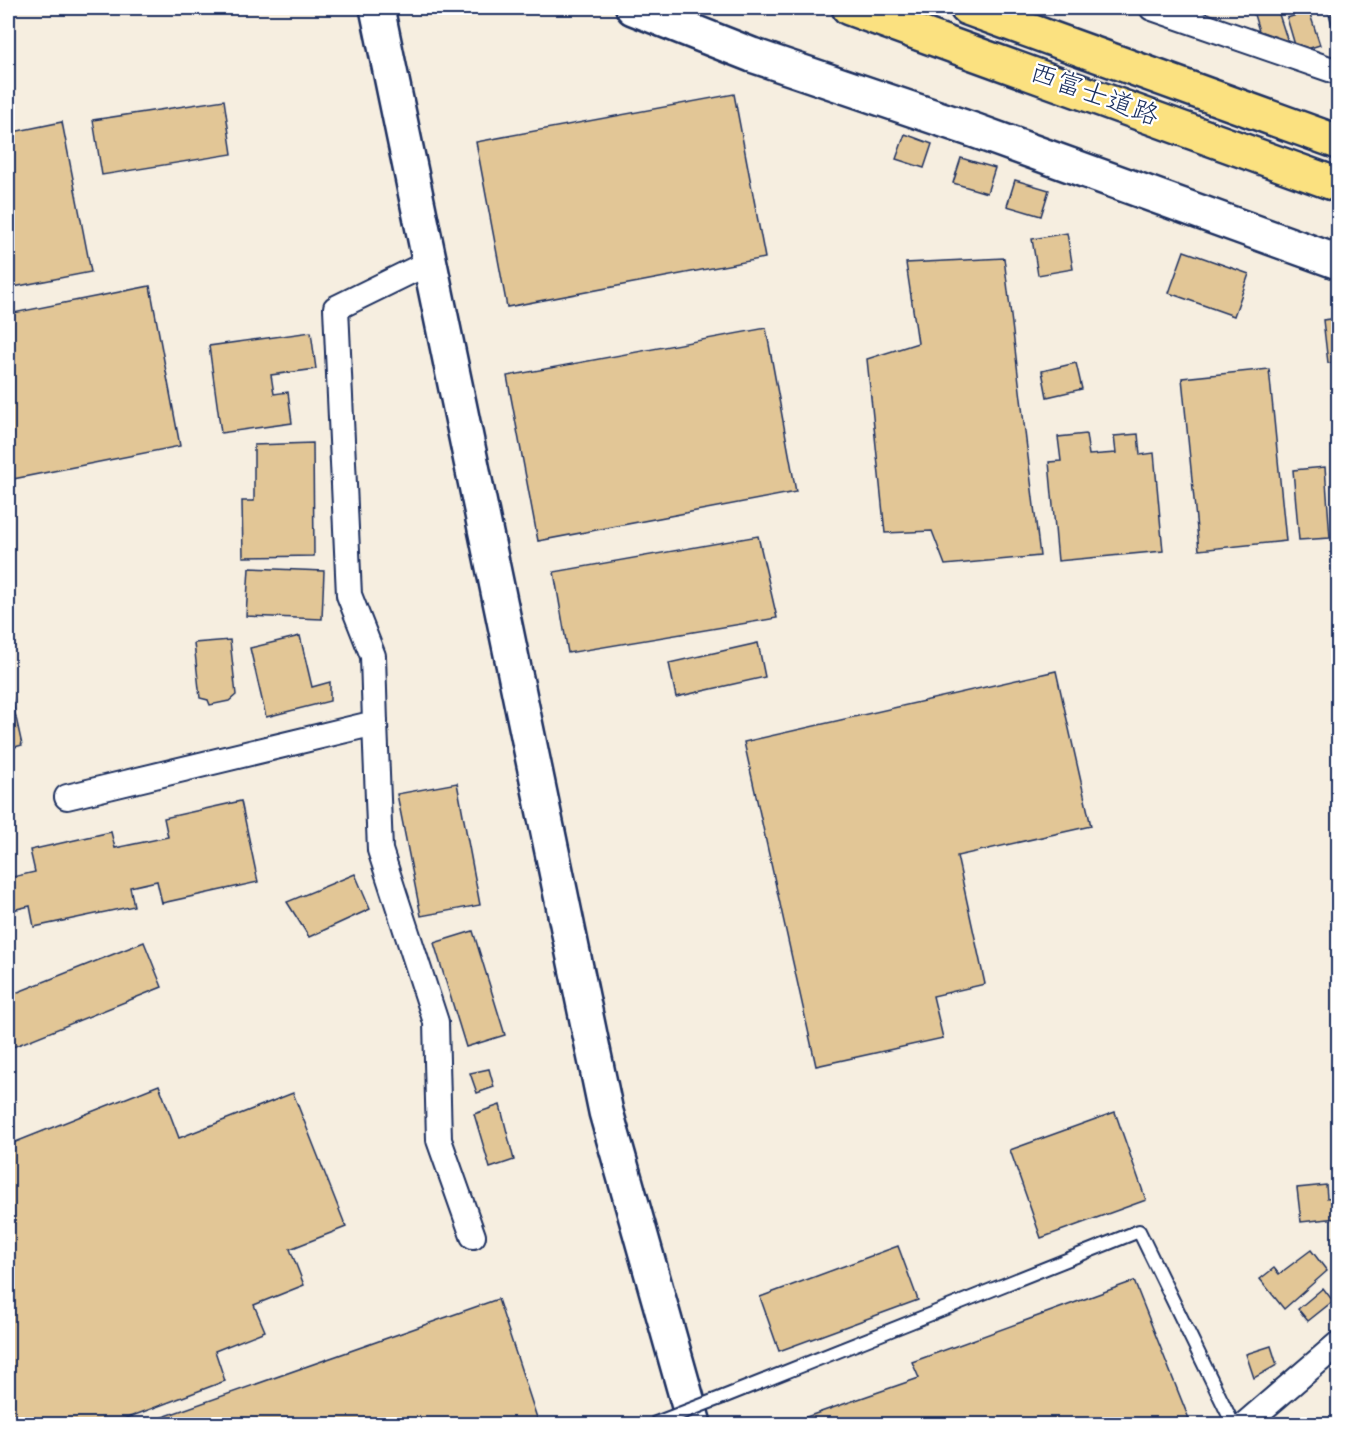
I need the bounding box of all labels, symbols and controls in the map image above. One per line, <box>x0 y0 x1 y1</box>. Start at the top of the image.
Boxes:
street label: 西富士道路 <box>1024 55 1164 137</box>

